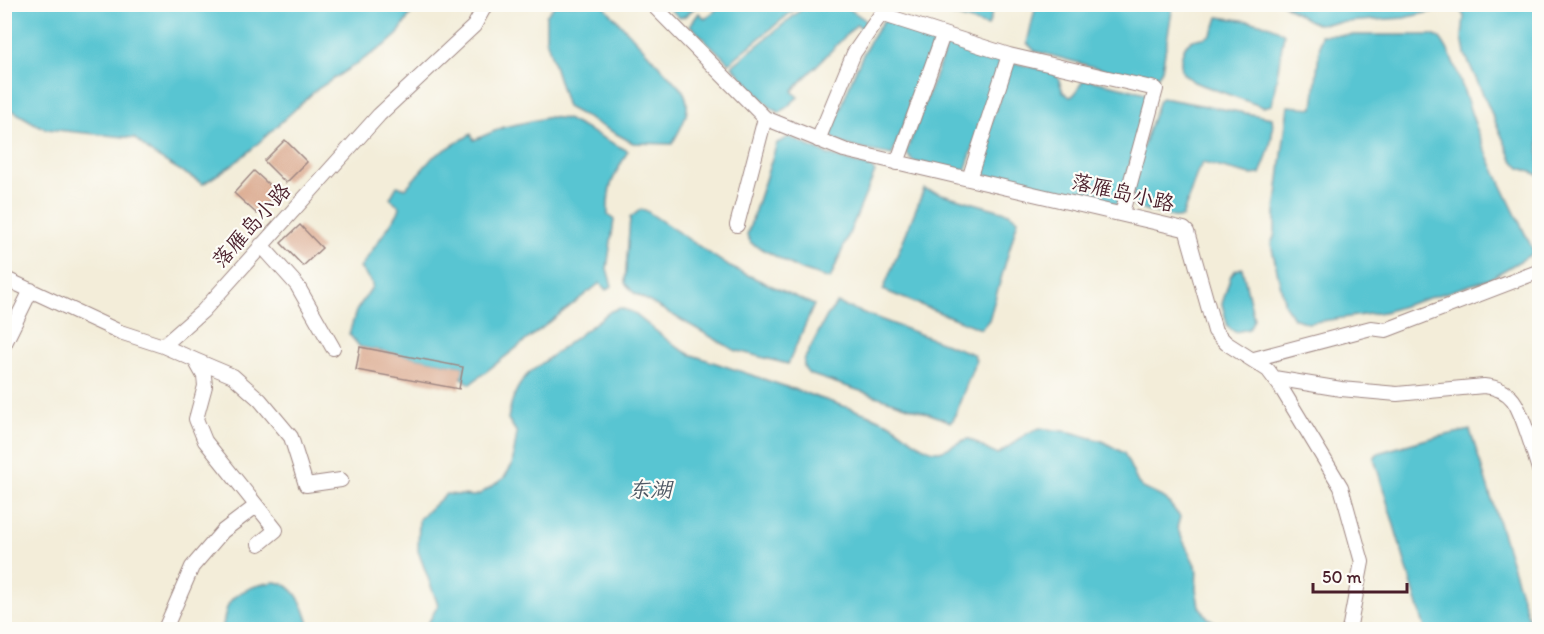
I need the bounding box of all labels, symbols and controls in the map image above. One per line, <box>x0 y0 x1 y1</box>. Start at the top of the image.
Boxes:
street label: 落雁岛小路 <box>1069 168 1177 216</box>
street label: 落雁岛小路 <box>207 178 295 272</box>
water label: 东湖 <box>628 476 674 503</box>
scale bar <box>1313 556 1408 594</box>
text: 50 m <box>1322 566 1362 588</box>

